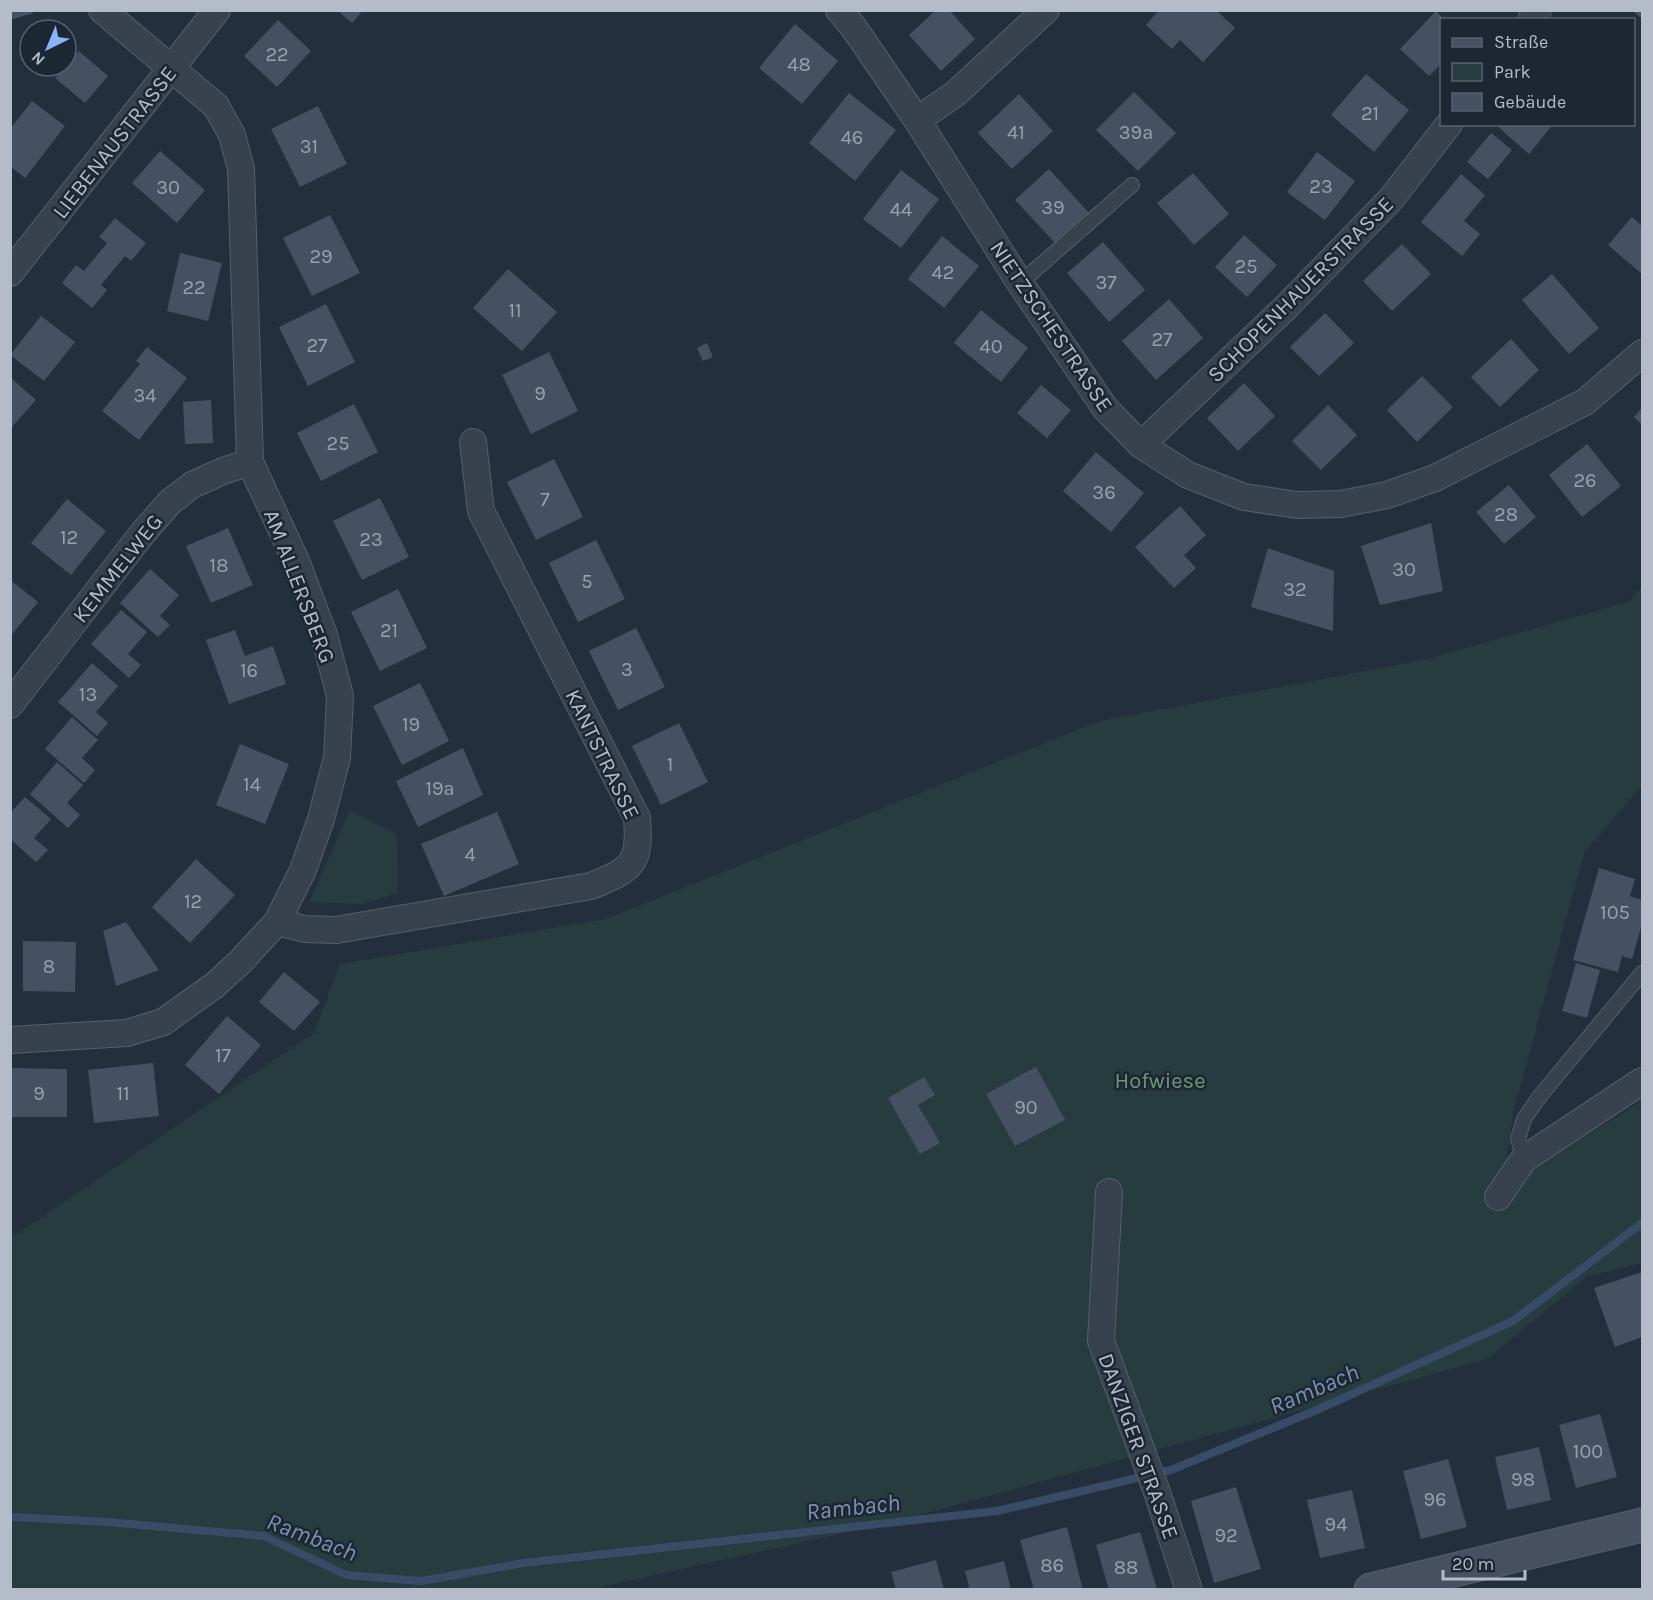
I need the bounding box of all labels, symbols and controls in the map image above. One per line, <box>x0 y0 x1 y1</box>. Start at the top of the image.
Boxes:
north arrow <box>18 18 78 78</box>
legend <box>1440 18 1635 126</box>
text: Straße <box>1494 31 1548 53</box>
house number: 22 <box>265 43 289 66</box>
text: N <box>27 48 49 69</box>
house number: 48 <box>787 53 811 76</box>
street label: LIEBENAUSTRASSE <box>47 61 182 224</box>
text: Park <box>1494 61 1531 83</box>
text: Gebäude <box>1494 91 1566 113</box>
house number: 21 <box>1361 102 1379 125</box>
house number: 41 <box>1007 121 1025 144</box>
house number: 39a <box>1119 121 1153 144</box>
house number: 46 <box>841 126 863 149</box>
house number: 31 <box>300 135 318 158</box>
house number: 23 <box>1309 175 1333 198</box>
house number: 30 <box>156 176 180 199</box>
street label: SCHOPENHAUERSTRASSE <box>1202 191 1399 388</box>
house number: 39 <box>1041 196 1065 219</box>
house number: 44 <box>890 198 912 221</box>
street label: NIETZSCHESTRASSE <box>984 236 1118 417</box>
house number: 29 <box>309 245 333 268</box>
house number: 25 <box>1235 255 1257 278</box>
house number: 42 <box>932 261 954 284</box>
house number: 37 <box>1095 271 1117 294</box>
house number: 22 <box>182 276 206 299</box>
house number: 11 <box>508 299 522 322</box>
house number: 27 <box>1152 328 1173 351</box>
house number: 27 <box>307 334 328 357</box>
house number: 40 <box>979 335 1003 358</box>
house number: 9 <box>534 382 546 405</box>
house number: 34 <box>134 384 156 407</box>
house number: 25 <box>327 432 349 455</box>
house number: 26 <box>1573 469 1597 492</box>
house number: 36 <box>1092 481 1116 504</box>
house number: 7 <box>540 488 550 511</box>
house number: 28 <box>1494 503 1518 526</box>
street label: AM ALLERSBERG <box>258 506 340 667</box>
street label: KEMMELWEG <box>67 509 168 628</box>
house number: 12 <box>60 526 78 549</box>
house number: 23 <box>359 528 383 551</box>
house number: 18 <box>210 554 228 577</box>
house number: 30 <box>1392 558 1416 581</box>
house number: 5 <box>581 570 593 593</box>
house number: 32 <box>1283 578 1307 601</box>
house number: 21 <box>380 619 398 642</box>
house number: 3 <box>621 658 633 681</box>
house number: 16 <box>240 659 258 682</box>
house number: 13 <box>79 683 97 706</box>
street label: KANTSTRASSE <box>559 685 645 824</box>
house number: 19 <box>402 713 420 736</box>
house number: 1 <box>667 753 673 776</box>
house number: 14 <box>243 773 261 796</box>
house number: 19a <box>425 777 455 800</box>
house number: 4 <box>464 843 476 866</box>
house number: 12 <box>184 890 202 913</box>
house number: 105 <box>1600 901 1630 924</box>
house number: 8 <box>43 955 55 978</box>
house number: 17 <box>215 1044 232 1067</box>
park label: Hofwiese <box>1115 1068 1205 1094</box>
house number: 9 <box>33 1082 45 1105</box>
house number: 11 <box>116 1082 130 1105</box>
house number: 90 <box>1014 1096 1038 1119</box>
street label: DANZIGER STRASSE <box>1092 1350 1184 1543</box>
water label: Rambach <box>1265 1358 1363 1420</box>
house number: 100 <box>1573 1440 1603 1463</box>
house number: 98 <box>1511 1468 1535 1491</box>
water label: Rambach <box>805 1488 901 1526</box>
house number: 96 <box>1423 1488 1447 1511</box>
water label: Rambach <box>263 1507 361 1567</box>
house number: 94 <box>1325 1513 1347 1536</box>
house number: 92 <box>1214 1524 1238 1547</box>
scale bar <box>1443 1543 1526 1581</box>
text: 20 m <box>1452 1553 1494 1575</box>
house number: 86 <box>1040 1554 1064 1577</box>
house number: 88 <box>1114 1556 1138 1579</box>

